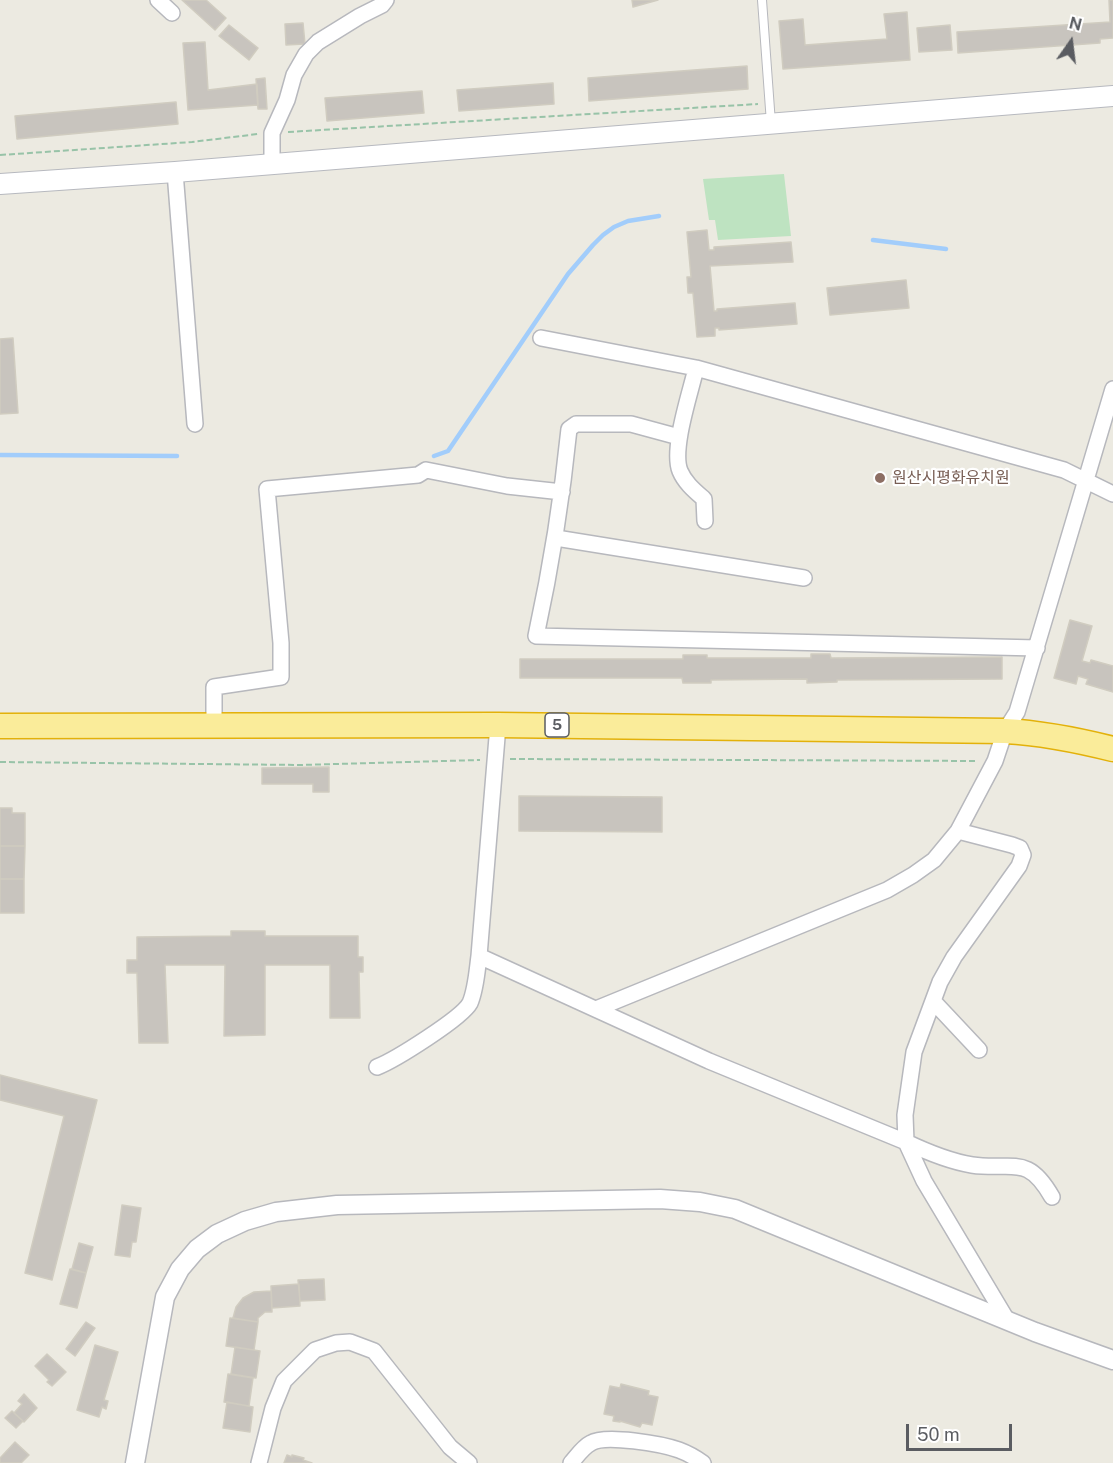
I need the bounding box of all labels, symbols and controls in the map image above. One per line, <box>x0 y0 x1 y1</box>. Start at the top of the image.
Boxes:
north arrow <box>1041 12 1101 72</box>
text: N <box>1067 13 1084 35</box>
place label: 원산시평화유치원 <box>892 468 1010 488</box>
marker: 원산시평화유치원 <box>873 471 887 485</box>
road number: 5 <box>545 713 569 737</box>
scale bar <box>909 1412 1016 1450</box>
text: 50 m <box>917 1424 960 1445</box>

